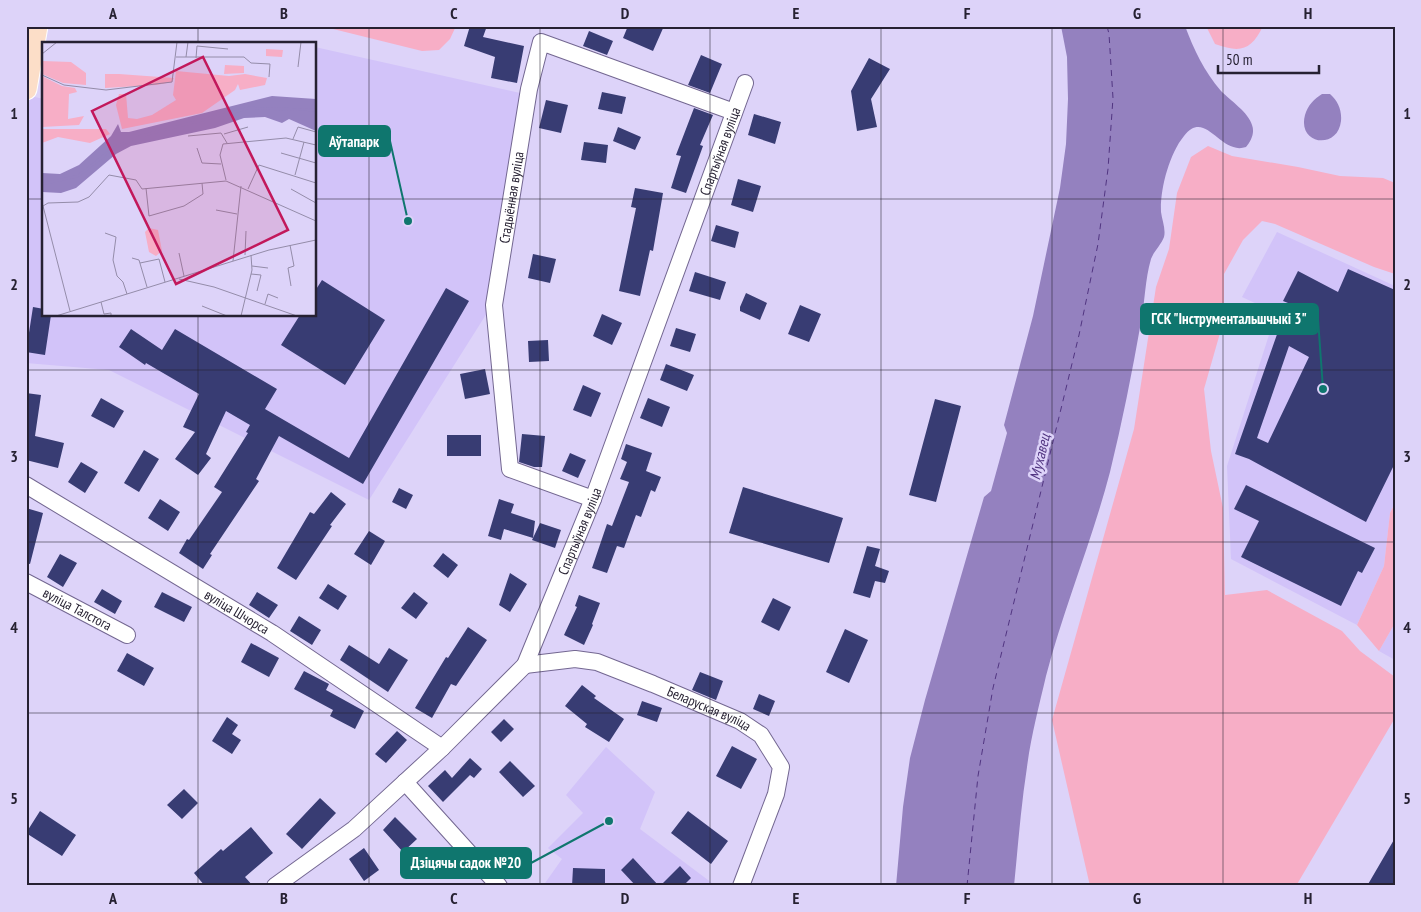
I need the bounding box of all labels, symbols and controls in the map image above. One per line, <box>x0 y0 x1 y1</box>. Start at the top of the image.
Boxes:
text: A <box>108 3 118 23</box>
text: B <box>280 3 288 23</box>
text: C <box>450 3 458 23</box>
text: D <box>621 3 630 23</box>
text: E <box>793 3 800 23</box>
text: F <box>964 3 971 23</box>
text: G <box>1133 3 1141 23</box>
text: H <box>1304 3 1312 23</box>
inset map <box>42 42 316 316</box>
scale bar <box>1218 42 1320 74</box>
text: 50 m <box>1226 50 1252 69</box>
text: 1 <box>10 103 18 123</box>
text: 1 <box>1403 103 1411 123</box>
street label: Спартыўная вуліца <box>696 105 744 198</box>
callout: Аўтапарк <box>319 126 390 156</box>
text: Аўтапарк <box>328 132 380 151</box>
street label: Стадыённая вуліца <box>495 150 528 245</box>
text: 2 <box>10 274 18 294</box>
text: 2 <box>1403 274 1411 294</box>
callout: ГСК "Інструментальшчыкі 3" <box>1141 304 1318 334</box>
text: ГСК "Інструментальшчыкі 3" <box>1151 309 1307 328</box>
water label: Мухавец <box>1025 431 1054 482</box>
text: 3 <box>10 446 18 466</box>
text: 3 <box>1403 446 1411 466</box>
street label: Спартыўная вуліца <box>554 485 605 577</box>
street label: вуліца Талстога <box>40 584 115 634</box>
street label: вуліца Шчорса <box>201 585 272 638</box>
text: 4 <box>10 617 18 637</box>
text: 4 <box>1403 617 1411 637</box>
street label: Беларуская вуліца <box>664 682 755 735</box>
text: 5 <box>10 788 18 808</box>
text: 5 <box>1403 788 1411 808</box>
callout: Дзіцячы садок №20 <box>401 848 531 878</box>
text: Дзіцячы садок №20 <box>411 853 521 872</box>
text: A <box>108 888 118 908</box>
text: B <box>280 888 288 908</box>
text: C <box>450 888 458 908</box>
text: D <box>621 888 630 908</box>
text: E <box>793 888 800 908</box>
text: F <box>964 888 971 908</box>
text: G <box>1133 888 1141 908</box>
text: H <box>1304 888 1312 908</box>

